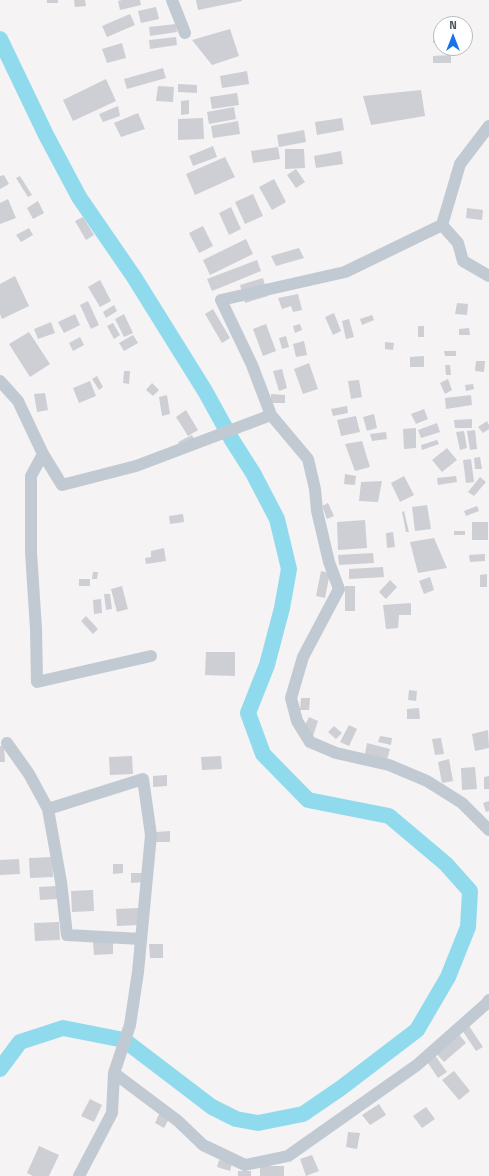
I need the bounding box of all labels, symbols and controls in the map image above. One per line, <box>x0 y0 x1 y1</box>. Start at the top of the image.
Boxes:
north arrow <box>433 16 473 56</box>
text: N <box>449 17 457 33</box>

